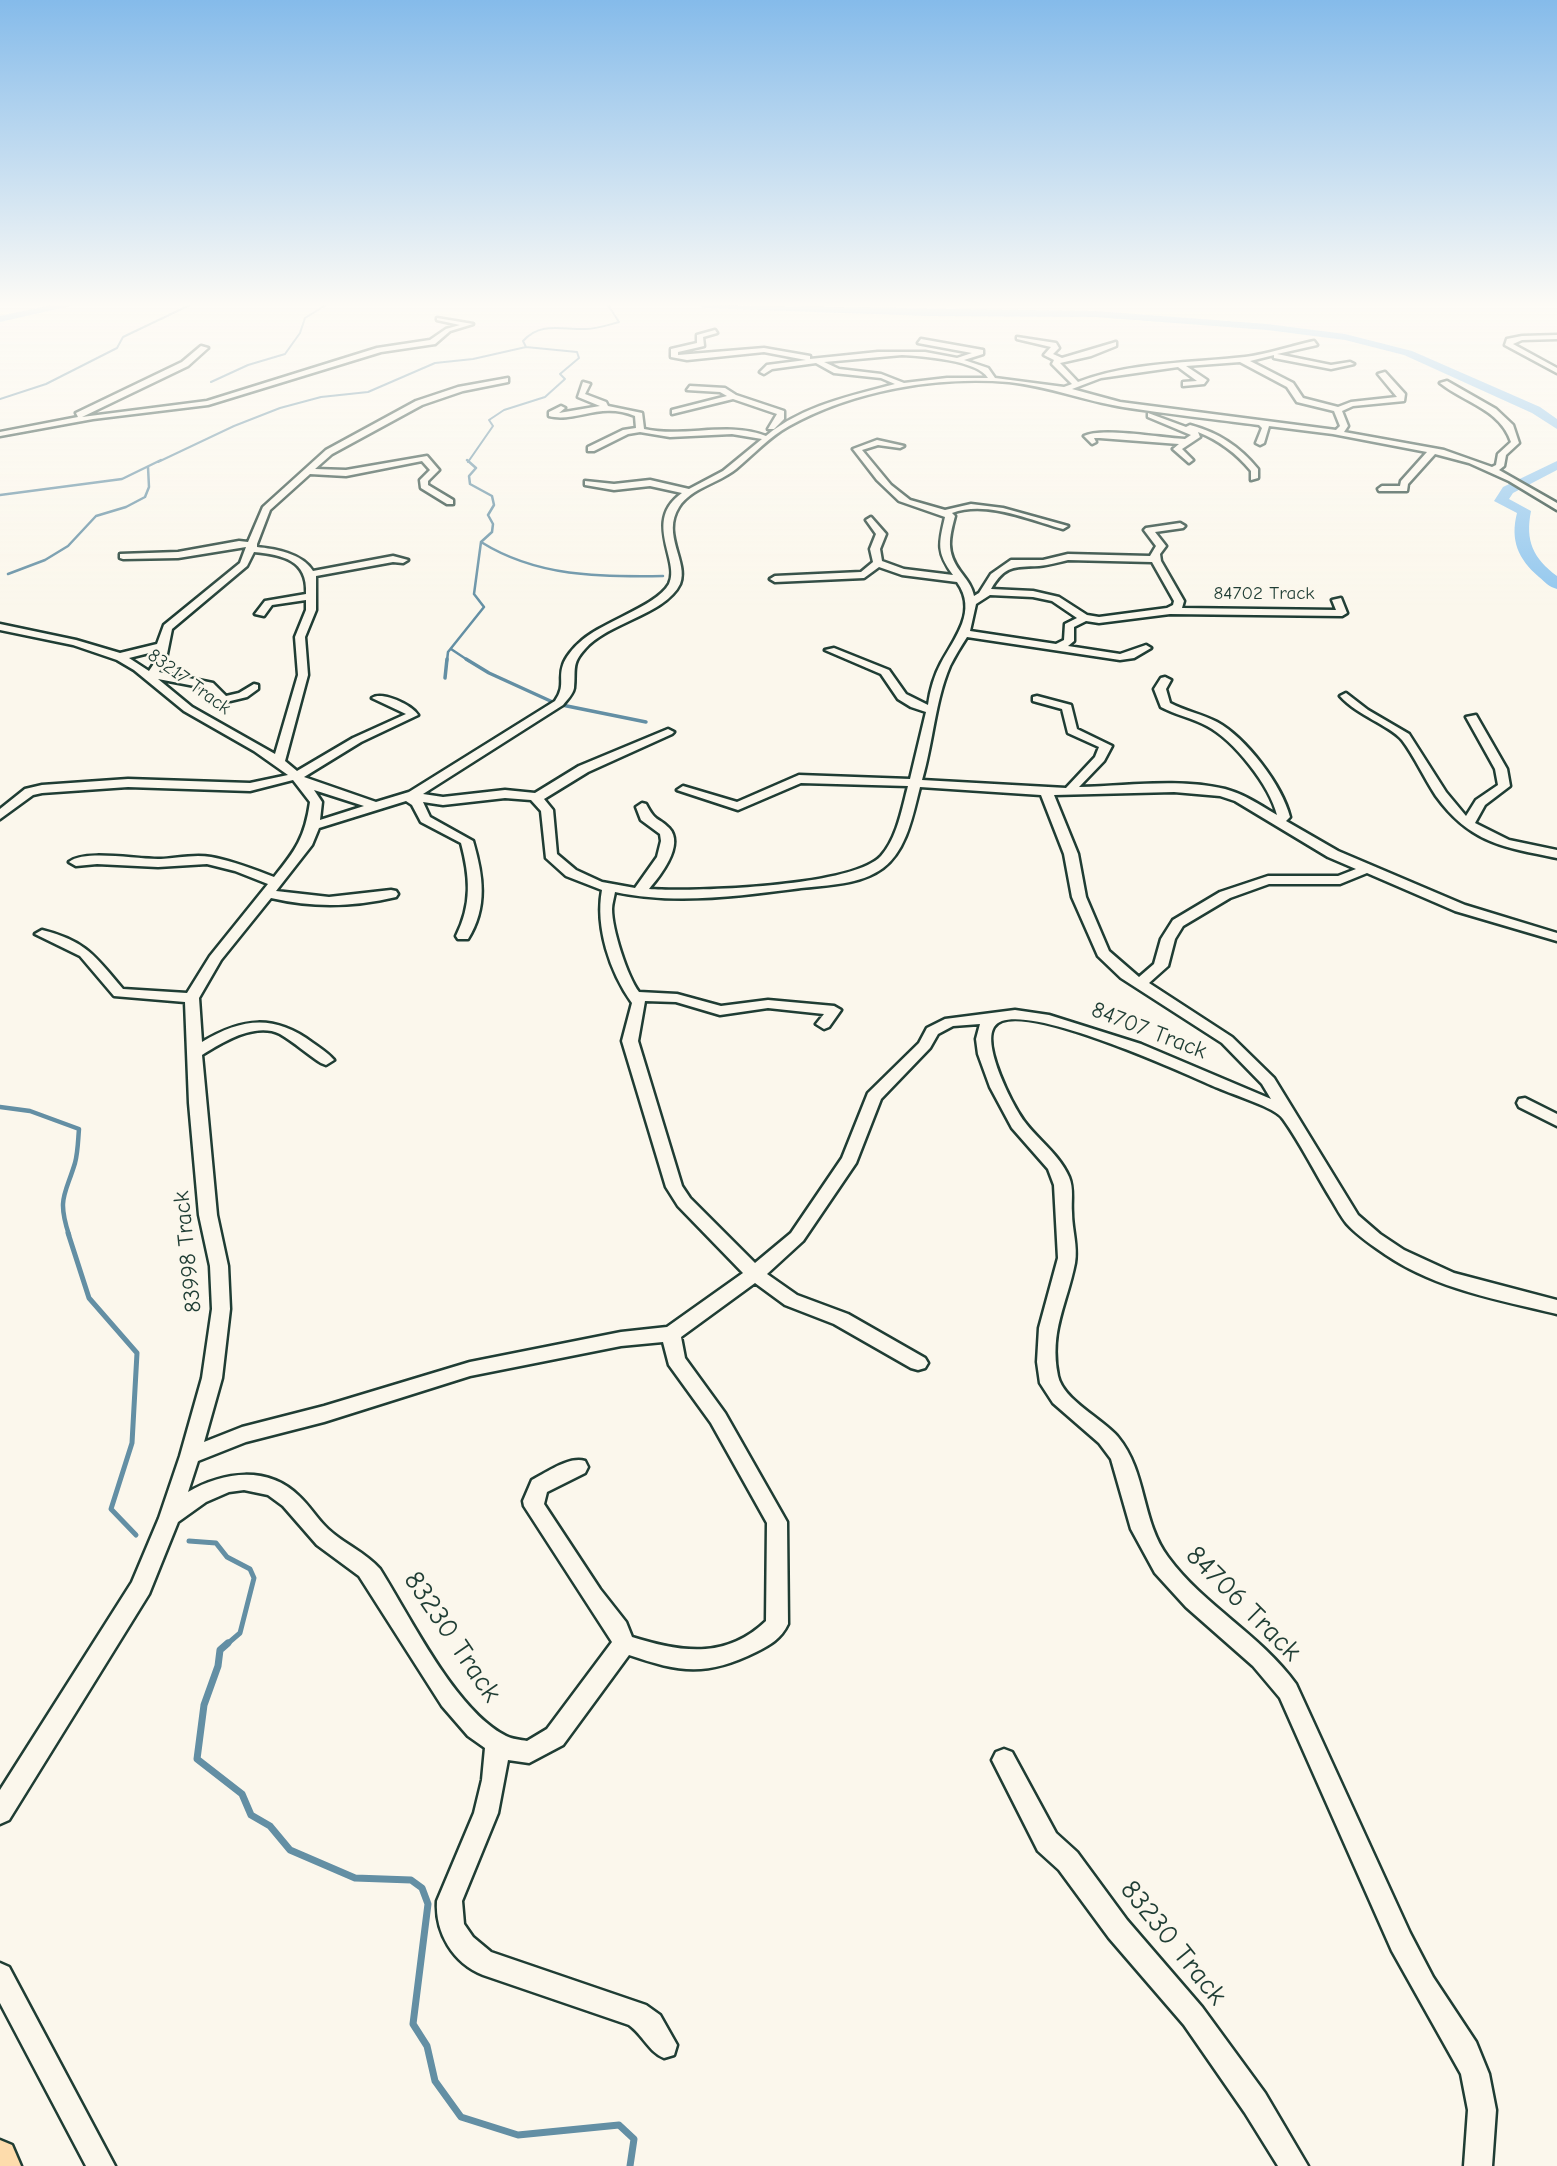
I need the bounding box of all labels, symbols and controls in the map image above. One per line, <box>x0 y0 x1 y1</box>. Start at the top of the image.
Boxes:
street label: 84702 Track <box>1213 583 1315 605</box>
street label: 83217 Track <box>143 644 235 720</box>
street label: 84707 Track <box>1087 996 1211 1066</box>
street label: 83998 Track <box>168 1190 208 1314</box>
street label: 84706 Track <box>1178 1539 1308 1669</box>
street label: 83230 Track <box>396 1565 508 1709</box>
street label: 83230 Track <box>1113 1874 1233 2012</box>

